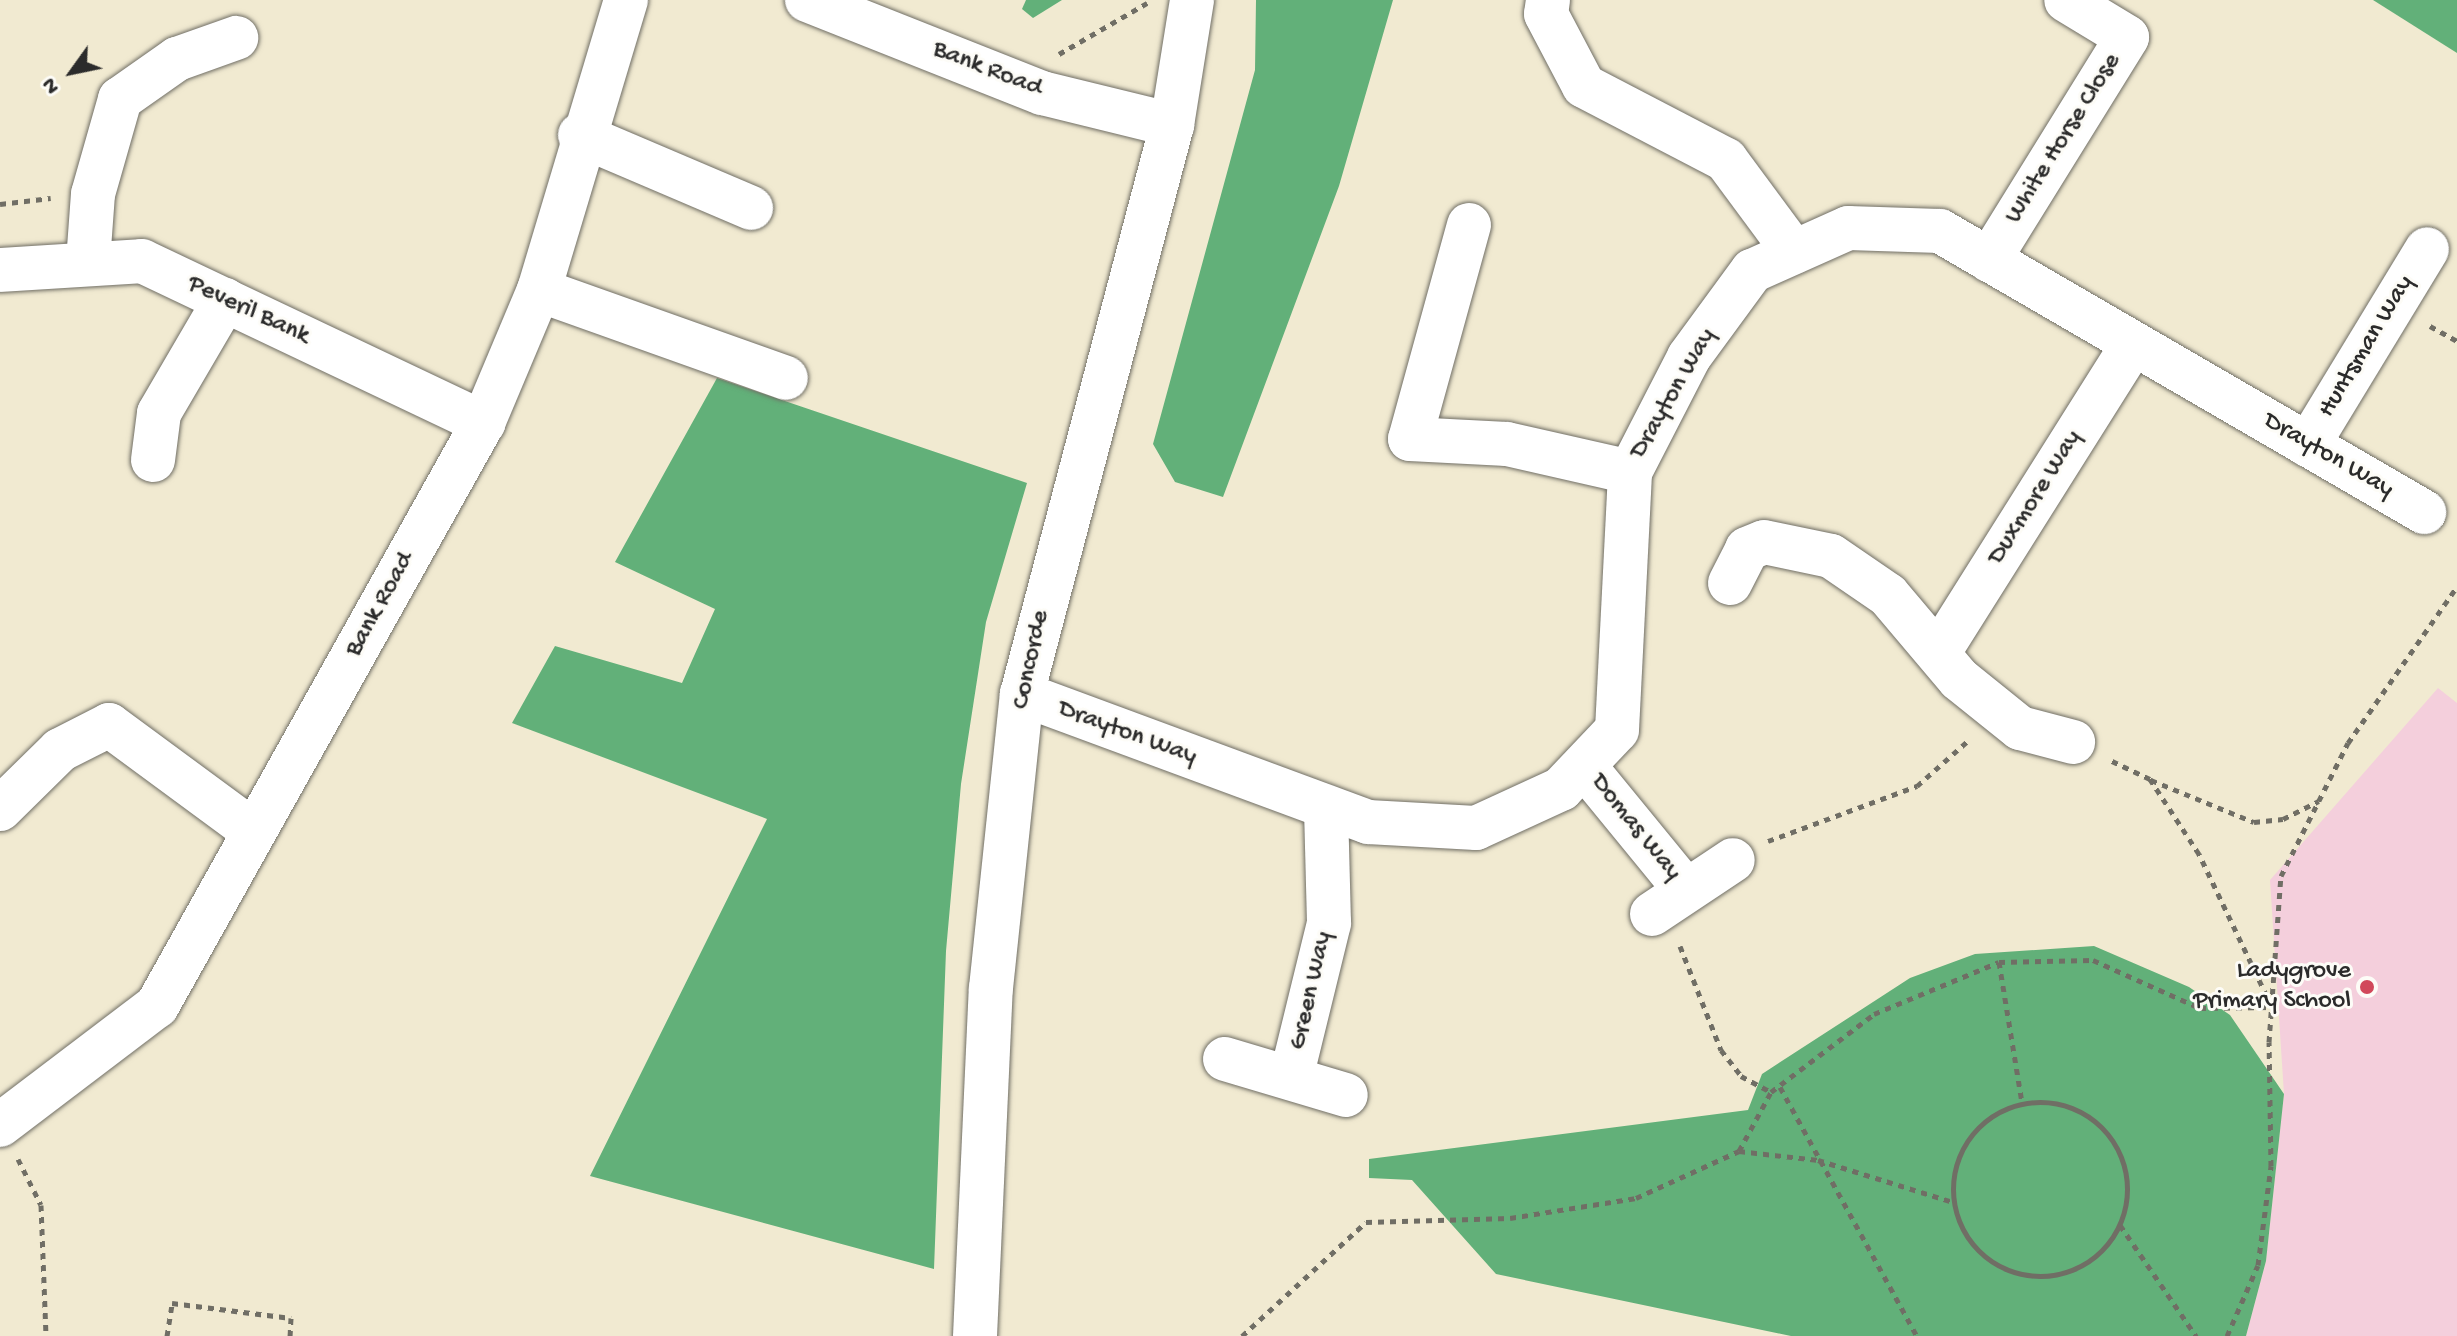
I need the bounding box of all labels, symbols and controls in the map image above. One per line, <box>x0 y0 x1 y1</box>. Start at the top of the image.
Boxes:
north arrow <box>32 32 112 112</box>
street label: Bank Road <box>928 35 1046 105</box>
street label: White Horse Close <box>1999 48 2129 230</box>
text: N <box>37 72 67 98</box>
street label: Peveril Bank <box>182 269 314 353</box>
street label: Huntsman Way <box>2312 270 2422 424</box>
street label: Drayton Way <box>1624 323 1724 465</box>
street label: Drayton Way <box>2257 406 2399 506</box>
street label: Duxmore Way <box>1982 425 2090 571</box>
street label: Bank Road <box>340 547 422 663</box>
street label: Concorde <box>1006 608 1058 712</box>
street label: Drayton Way <box>1053 694 1201 774</box>
street label: Domas Way <box>1582 768 1688 888</box>
street label: Green Way <box>1283 929 1341 1053</box>
place label: Ladygrove Primary School <box>2193 956 2351 1018</box>
marker: Ladygrove Primary School <box>2358 978 2376 996</box>

